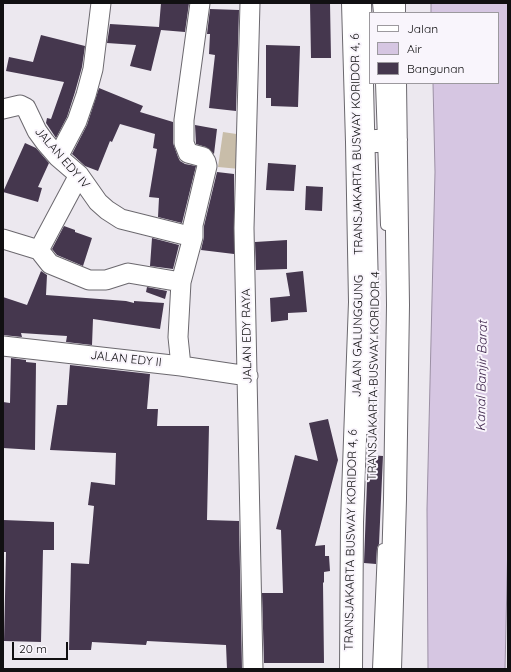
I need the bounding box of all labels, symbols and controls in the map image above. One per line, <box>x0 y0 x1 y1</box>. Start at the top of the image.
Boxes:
legend <box>369 12 499 84</box>
text: Jalan <box>407 21 438 36</box>
street label: TRANSJAKARTA BUSWAY KORIDOR 4, 6 <box>348 33 366 255</box>
text: Air <box>407 41 422 56</box>
text: Bangunan <box>407 61 464 76</box>
street label: JALAN EDY IV <box>31 124 93 192</box>
street label: TRANSJAKARTA BUSWAY KORIDOR 4 <box>365 271 383 481</box>
street label: JALAN GALUNGGUNG <box>350 275 366 397</box>
street label: JALAN EDY RAYA <box>239 288 255 384</box>
water label: Kanal Banjir Barat <box>473 320 491 432</box>
street label: JALAN EDY II <box>90 348 162 370</box>
street label: TRANSJAKARTA BUSWAY KORIDOR 4, 6 <box>342 429 360 651</box>
scale bar <box>14 634 70 660</box>
text: 20 m <box>19 641 47 656</box>

